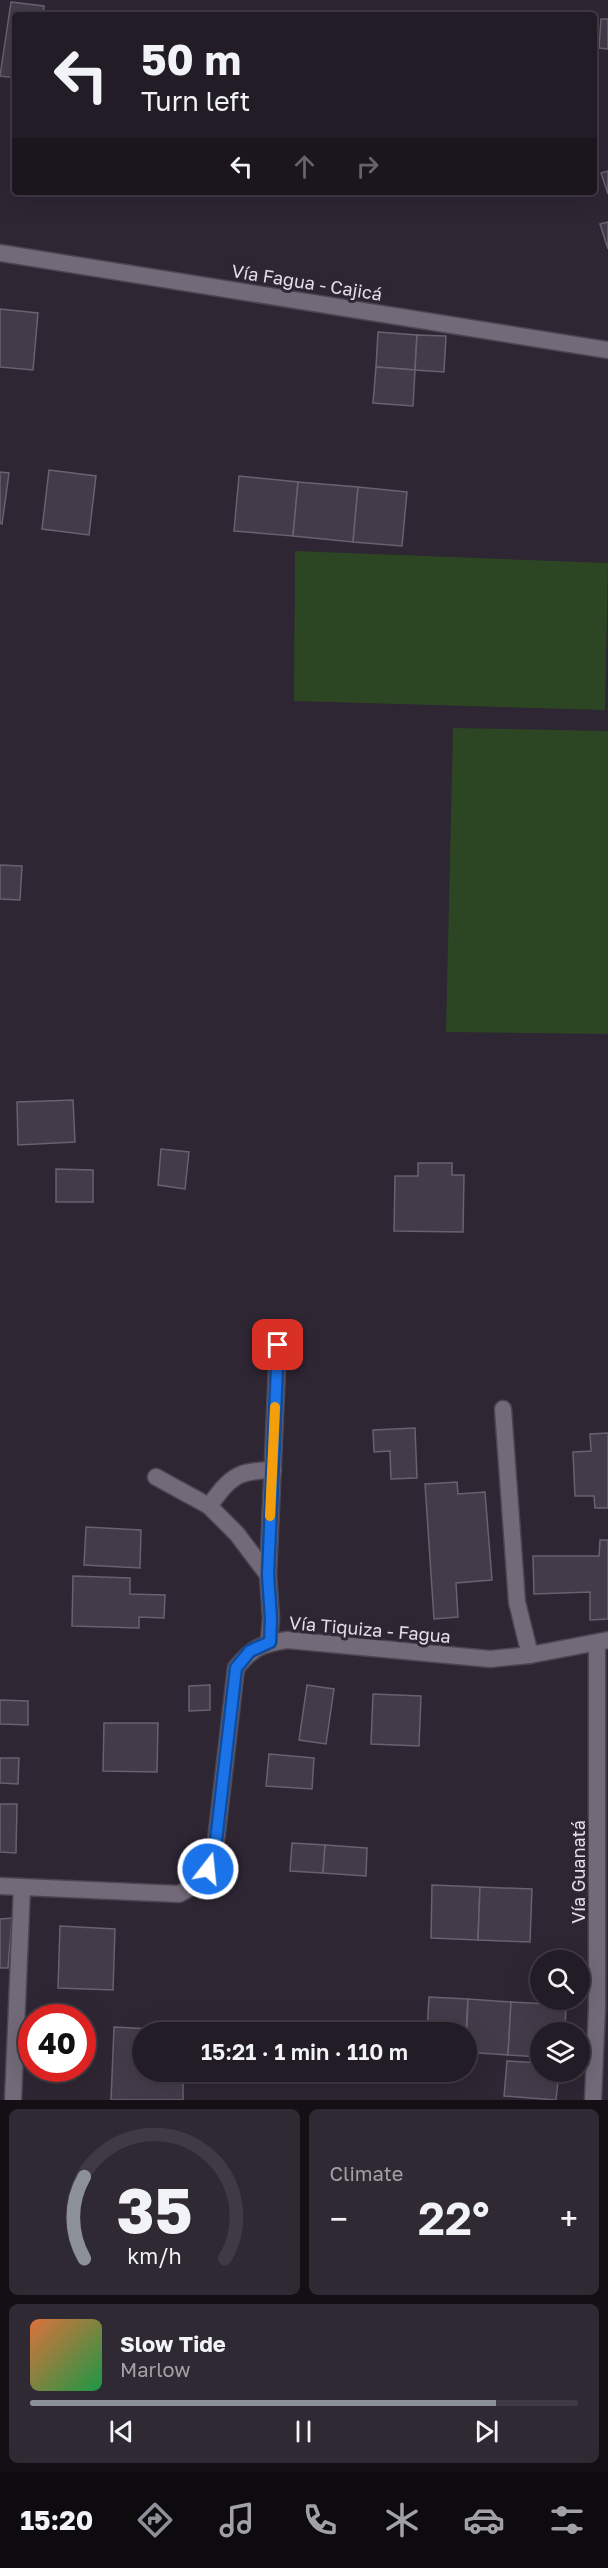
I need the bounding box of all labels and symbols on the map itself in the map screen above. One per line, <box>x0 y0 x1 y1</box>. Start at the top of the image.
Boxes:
street label: Vía Fagua - Cajicá <box>230 259 384 305</box>
pin <box>252 1319 303 1370</box>
street label: Vía Tiquiza - Fagua <box>288 1611 452 1647</box>
street label: Vía Guanatá <box>567 1820 589 1924</box>
position arrow <box>176 1837 240 1901</box>
speed limit sign: 40 <box>18 2004 96 2082</box>

